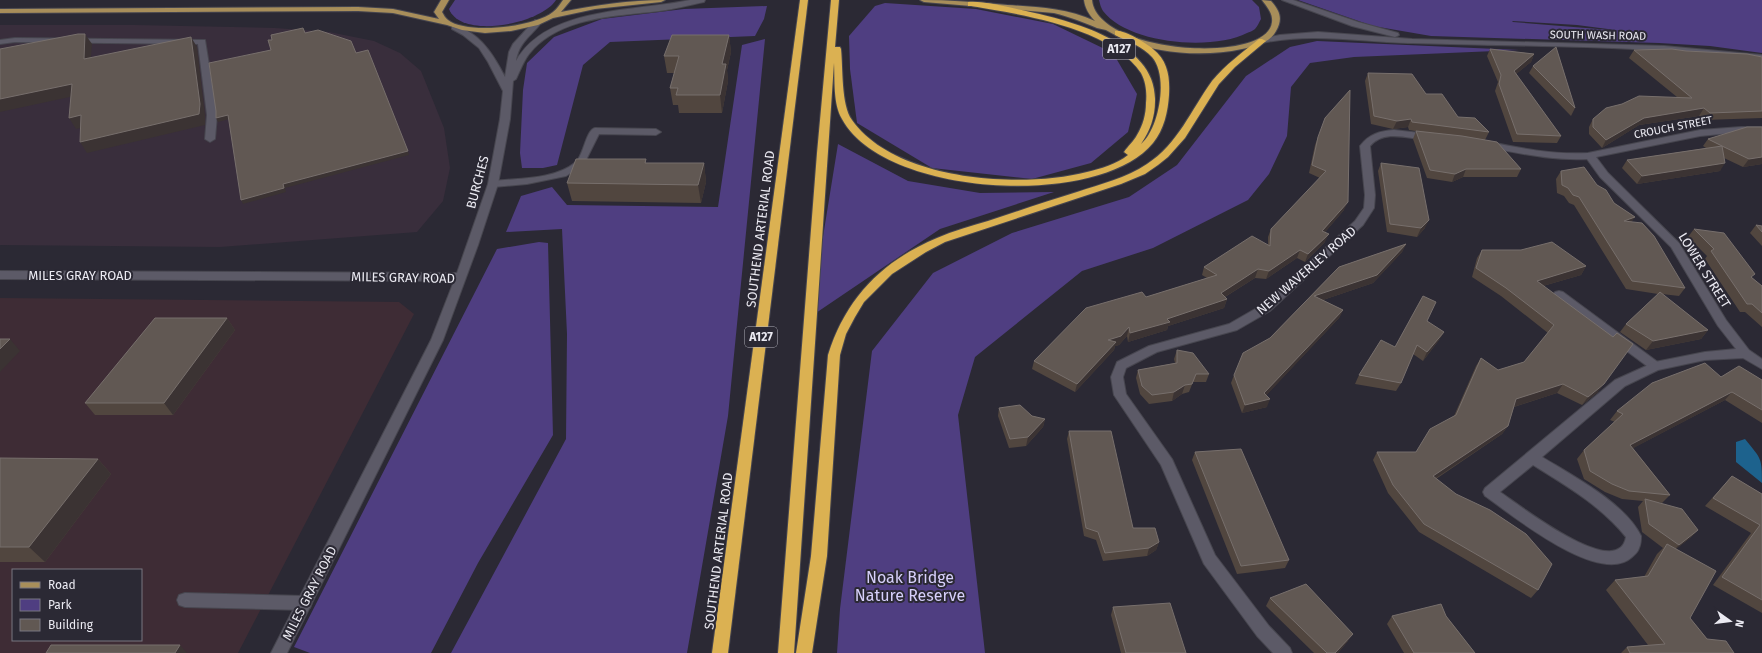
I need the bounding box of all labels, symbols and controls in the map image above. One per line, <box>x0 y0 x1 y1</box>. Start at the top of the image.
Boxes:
street label: SOUTH WASH ROAD <box>1550 28 1646 43</box>
road number: A127 <box>1103 39 1135 59</box>
street label: CROUCH STREET <box>1633 113 1714 141</box>
street label: SOUTHEND ARTERIAL ROAD <box>743 150 778 308</box>
street label: BURCHES <box>463 154 492 210</box>
street label: NEW WAVERLEY ROAD <box>1254 223 1359 318</box>
street label: LOWER STREET <box>1675 230 1734 311</box>
street label: MILES GRAY ROAD <box>28 268 132 283</box>
street label: MILES GRAY ROAD <box>351 269 455 286</box>
road number: A127 <box>745 327 777 347</box>
street label: SOUTHEND ARTERIAL ROAD <box>701 472 736 630</box>
street label: MILES GRAY ROAD <box>279 544 340 643</box>
park label: Noak Bridge Nature Reserve <box>855 568 965 605</box>
legend <box>12 569 142 641</box>
text: Road <box>48 578 76 592</box>
text: Park <box>48 598 72 612</box>
north arrow <box>1710 601 1750 641</box>
text: Building <box>48 618 94 632</box>
text: N <box>1732 618 1746 628</box>

